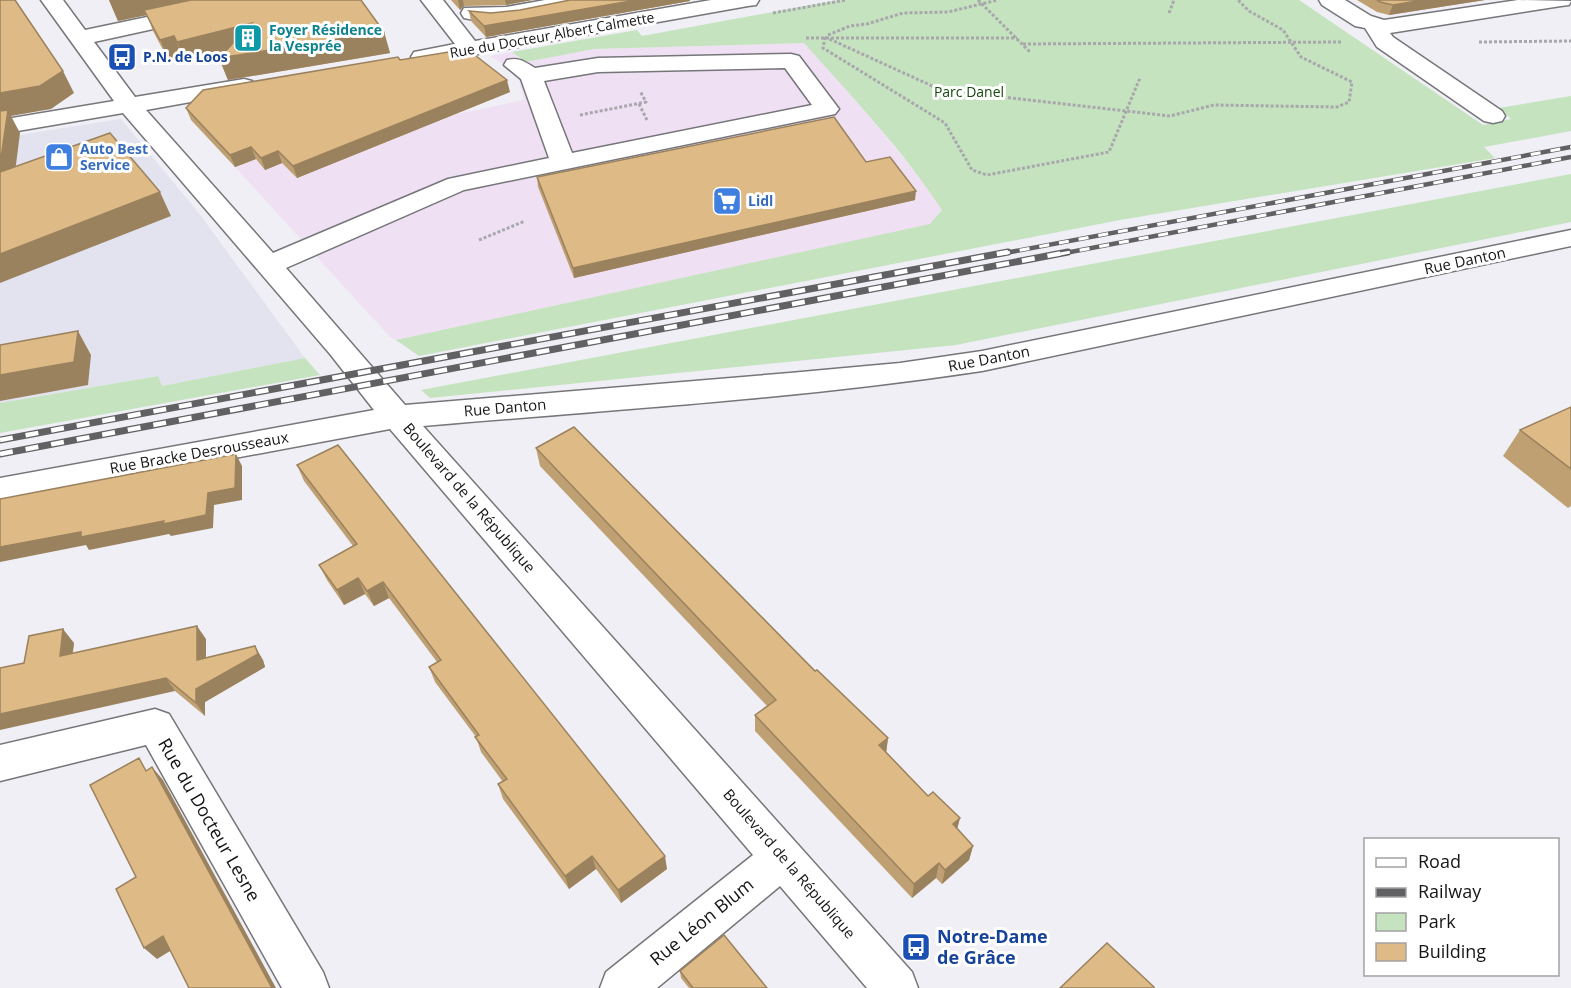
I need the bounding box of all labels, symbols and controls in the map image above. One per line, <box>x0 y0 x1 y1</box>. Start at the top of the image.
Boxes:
street label: Rue du Docteur Albert Calmette <box>448 7 656 62</box>
place label: Foyer Résidence la Vesprée <box>269 20 382 55</box>
building icon: Foyer Résidence la Vesprée <box>232 22 264 54</box>
bus stop icon: P.N. de Loos <box>106 41 138 73</box>
place label: P.N. de Loos <box>143 47 228 66</box>
park label: Parc Danel <box>934 82 1004 101</box>
place label: Auto Best Service <box>80 139 148 174</box>
shop icon: Auto Best Service <box>43 141 75 173</box>
supermarket icon: Lidl <box>711 185 743 217</box>
place label: Lidl <box>748 191 773 210</box>
street label: Rue Danton <box>1422 242 1507 278</box>
street label: Rue Danton <box>946 340 1031 376</box>
street label: Rue Danton <box>463 393 547 421</box>
street label: Boulevard de la République <box>399 418 540 576</box>
street label: Rue Bracke Desrousseaux <box>108 426 290 478</box>
street label: Rue du Docteur Lesne <box>153 733 267 906</box>
street label: Boulevard de la République <box>719 784 860 942</box>
legend <box>1364 838 1559 976</box>
text: Road <box>1418 849 1461 873</box>
street label: Rue Léon Blum <box>645 872 758 970</box>
text: Railway <box>1418 879 1482 903</box>
text: Park <box>1418 909 1456 933</box>
place label: Notre-Dame de Grâce <box>937 924 1048 969</box>
bus stop icon: Notre-Dame de Grâce <box>900 931 932 963</box>
text: Building <box>1418 939 1486 963</box>

